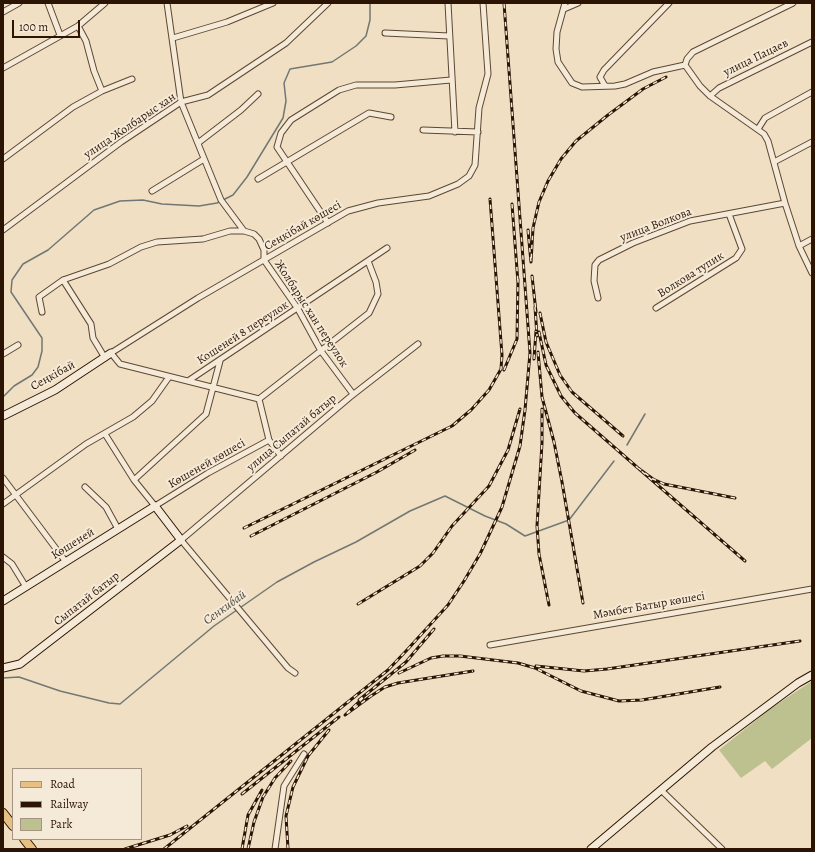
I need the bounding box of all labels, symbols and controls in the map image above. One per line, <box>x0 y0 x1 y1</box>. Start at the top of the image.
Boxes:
scale bar <box>14 12 82 38</box>
text: 100 m <box>19 19 48 35</box>
street label: улица Пацаев <box>721 36 791 80</box>
street label: улица Жолбарыс хан <box>81 90 179 162</box>
street label: Сеңкібай көшесі <box>262 198 344 254</box>
street label: улица Волкова <box>618 205 694 245</box>
street label: Волкова тупик <box>655 249 727 301</box>
street label: Жолбарыс хан переулок <box>271 258 351 370</box>
street label: Кошеней 8 переулок <box>194 298 292 368</box>
street label: Сеңкібай <box>28 358 78 394</box>
street label: улица Сыпатай батыр <box>244 391 340 475</box>
street label: Көшеней көшесі <box>166 436 248 492</box>
street label: Көшеней <box>49 525 97 563</box>
street label: Сыпатай батыр <box>51 569 123 629</box>
water label: Сенкибай <box>200 587 250 629</box>
street label: Мәмбет Батыр көшесі <box>592 589 706 623</box>
legend <box>12 768 142 840</box>
text: Road <box>50 776 75 792</box>
text: Railway <box>50 796 88 812</box>
text: Park <box>50 816 73 832</box>

